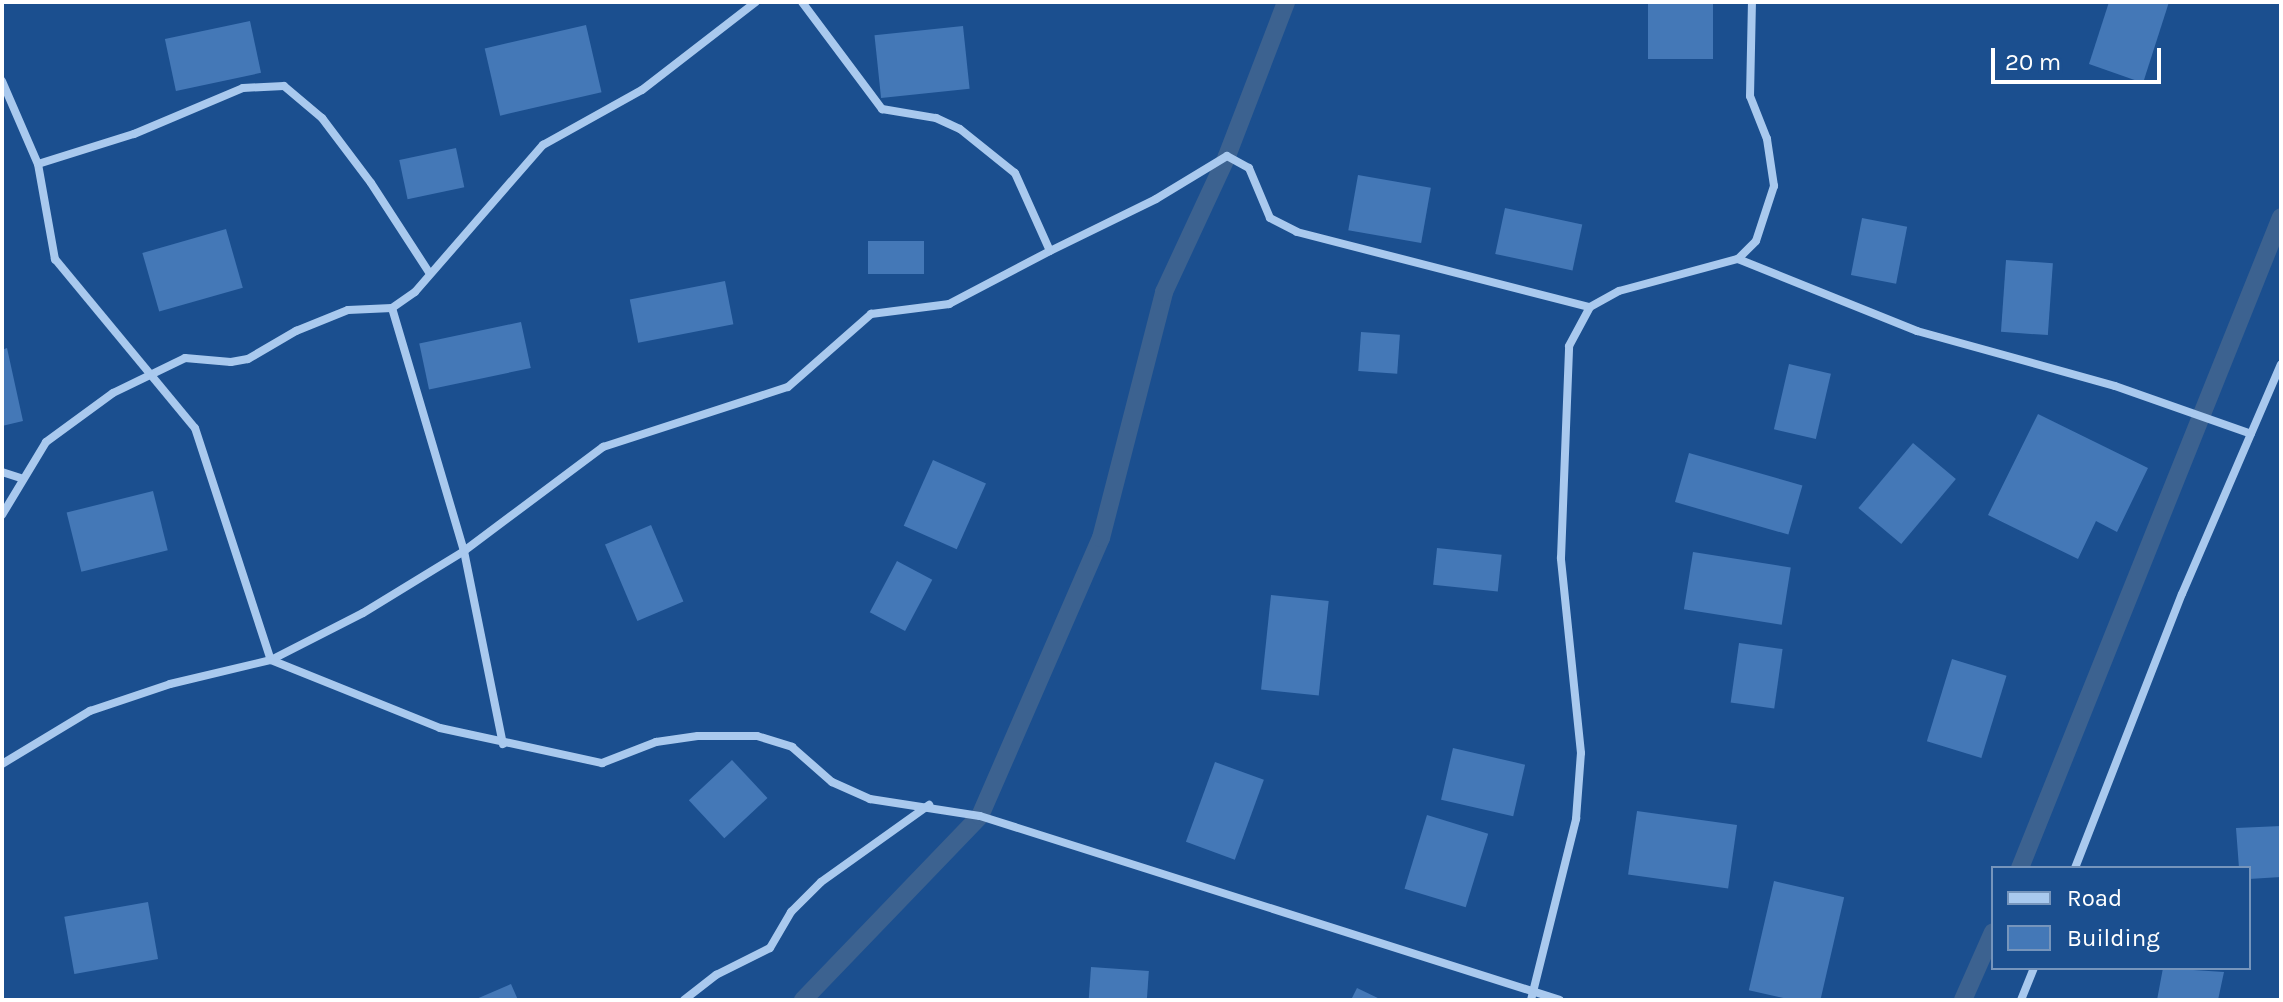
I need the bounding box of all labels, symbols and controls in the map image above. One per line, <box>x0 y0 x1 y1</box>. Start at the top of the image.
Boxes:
scale bar <box>1995 32 2165 82</box>
text: 20 m <box>2005 48 2061 76</box>
legend <box>1991 866 2251 970</box>
text: Road <box>2067 884 2122 912</box>
text: Building <box>2067 924 2160 952</box>

